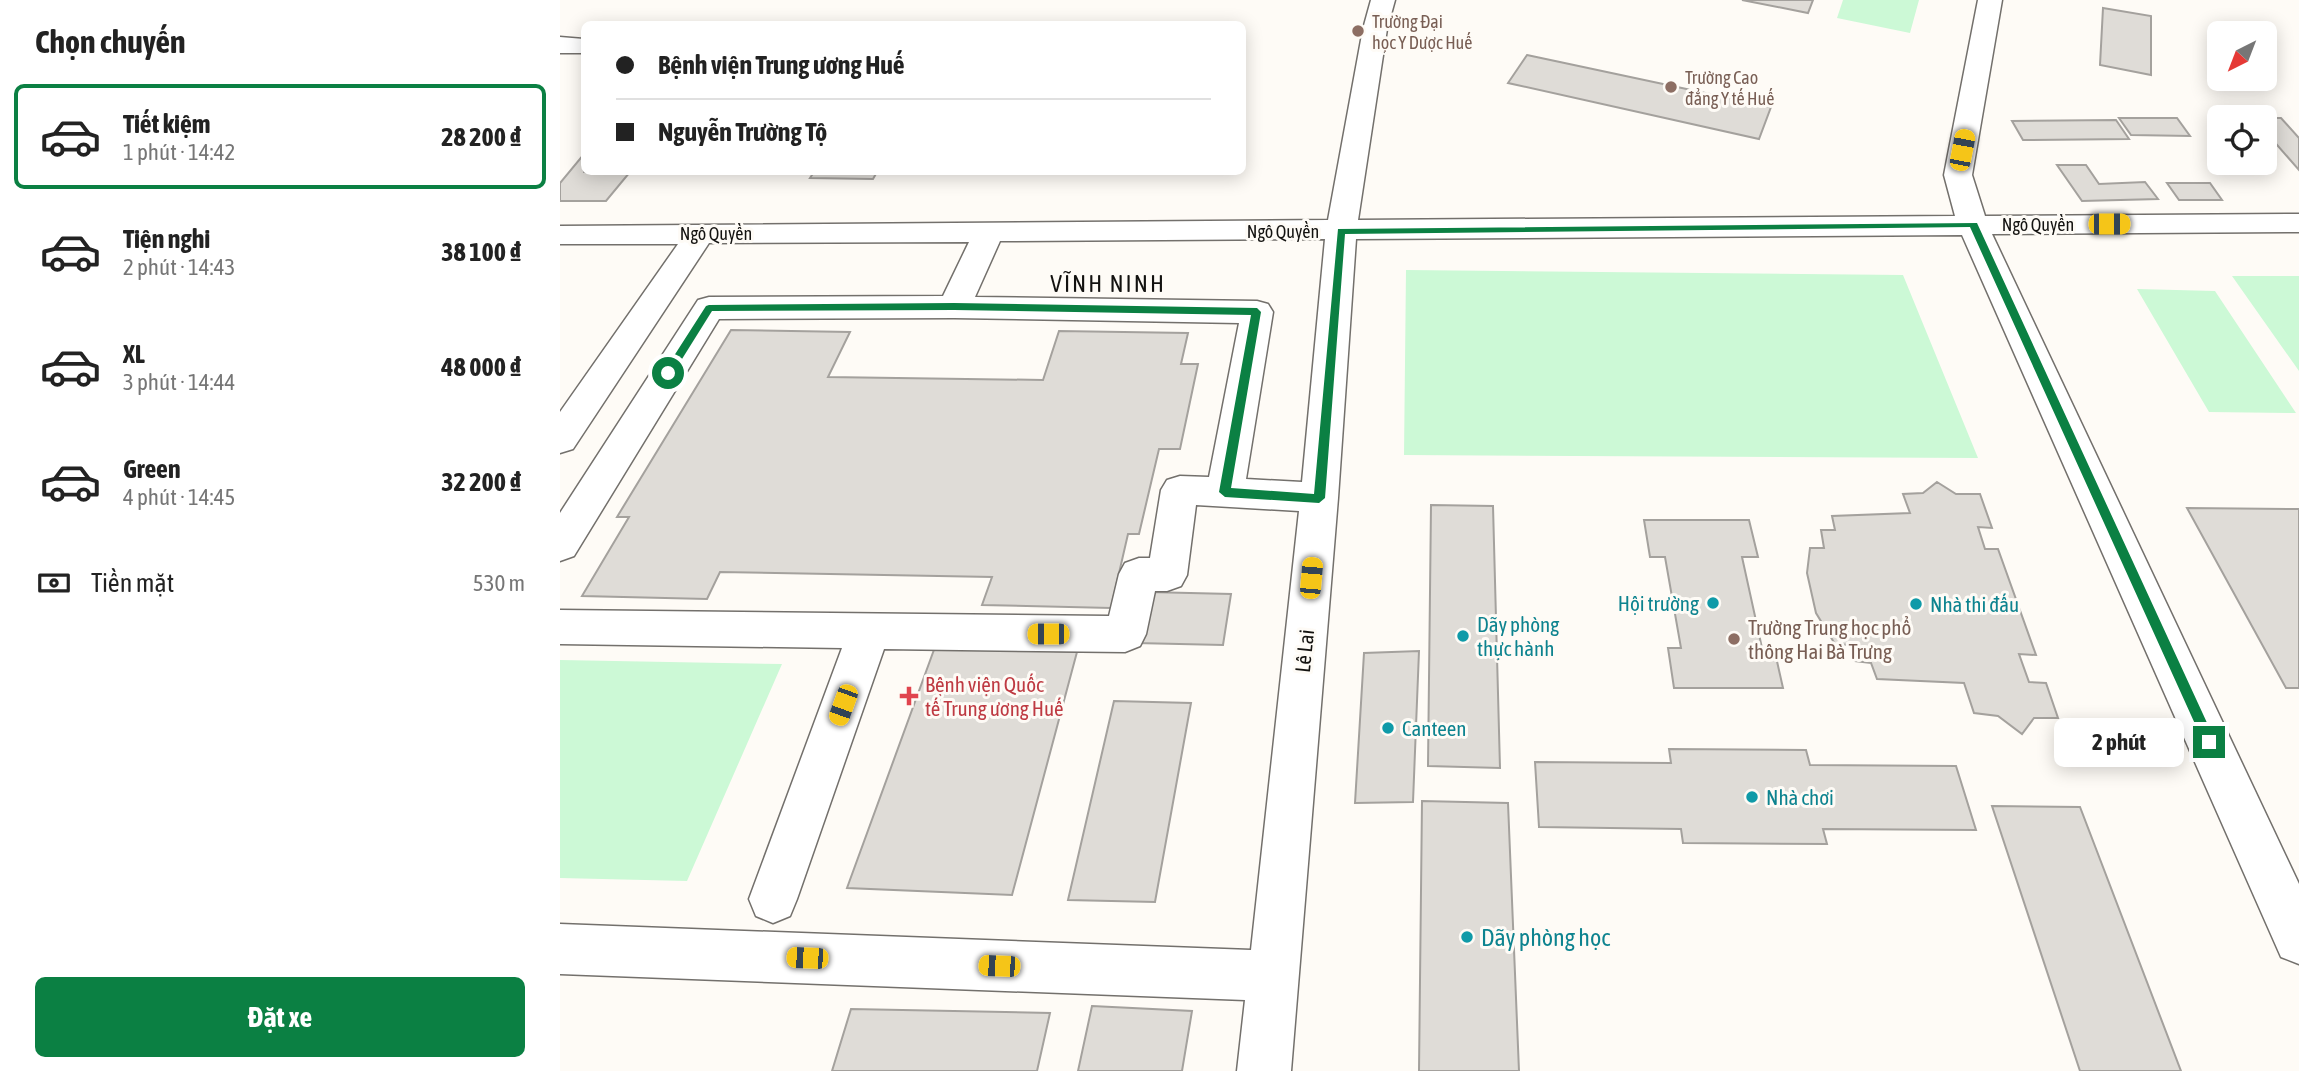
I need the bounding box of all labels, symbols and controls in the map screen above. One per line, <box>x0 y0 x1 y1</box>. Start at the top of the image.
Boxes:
place label: Trường Đại học Y Dược Huế <box>1372 11 1472 53</box>
north arrow <box>2207 21 2277 91</box>
map controls <box>2207 21 2277 175</box>
text: Chọn chuyến <box>35 23 186 60</box>
marker: Trường Đại học Y Dược Huế <box>1350 23 1366 39</box>
text: Bệnh viện Trung ương Huế <box>658 50 905 80</box>
place label: Trường Cao đẳng Y tế Huế <box>1685 67 1774 109</box>
marker: Trường Cao đẳng Y tế Huế <box>1663 79 1679 95</box>
icon: car <box>39 105 102 168</box>
button: locate <box>2207 105 2277 175</box>
text: Tiết kiệm <box>123 109 211 139</box>
text: Nguyễn Trường Tộ <box>658 117 827 147</box>
text: 28 200 ₫ <box>441 122 521 152</box>
car <box>1948 127 1977 173</box>
text: 1 phút · 14:42 <box>123 139 235 165</box>
street label: Ngô Quyền <box>2002 213 2074 235</box>
car <box>2089 214 2131 235</box>
icon: car <box>39 220 102 283</box>
street label: Ngô Quyền <box>1247 220 1319 242</box>
street label: Ngô Quyền <box>680 222 752 244</box>
text: Tiện nghi <box>123 224 210 254</box>
text: 38 100 ₫ <box>441 237 521 267</box>
text: 2 phút · 14:43 <box>123 254 235 280</box>
district label: VĨNH NINH <box>1050 270 1166 297</box>
icon: car <box>39 335 102 398</box>
text: XL <box>123 339 145 369</box>
text: 48 000 ₫ <box>441 352 521 382</box>
route start <box>652 357 684 389</box>
text: 3 phút · 14:44 <box>123 369 235 395</box>
icon: car <box>39 450 102 513</box>
text: Green <box>123 454 181 484</box>
text: 32 200 ₫ <box>441 467 521 497</box>
text: 4 phút · 14:45 <box>123 484 235 510</box>
car <box>1299 556 1324 600</box>
icon: cash <box>35 564 73 602</box>
text: Tiền mặt <box>91 568 174 598</box>
text: 530 m <box>473 570 525 596</box>
place label: Hội trường <box>1618 591 1699 615</box>
place label: Nhà thi đấu <box>1930 592 2019 616</box>
marker: Hội trường <box>1705 595 1721 611</box>
marker: Nhà thi đấu <box>1908 596 1924 612</box>
place label: Dãy phòng thực hành <box>1477 612 1559 660</box>
place label: Trường Trung học phổ thông Hai Bà Trưng <box>1748 615 1911 663</box>
car <box>1028 624 1070 645</box>
street label: Lê Lai <box>1290 628 1318 674</box>
marker: Dãy phòng thực hành <box>1455 628 1471 644</box>
marker: Trường Trung học phổ thông Hai Bà Trưng <box>1726 631 1742 647</box>
place label: Bệnh viện Quốc tế Trung ương Huế <box>925 672 1064 720</box>
car <box>826 682 861 728</box>
marker: Bệnh viện Quốc tế Trung ương Huế <box>899 686 919 706</box>
place label: Canteen <box>1402 716 1466 740</box>
callout: 2 phút <box>2055 718 2184 766</box>
marker: Canteen <box>1380 720 1396 736</box>
route end <box>2193 726 2225 758</box>
text: 2 phút <box>2092 729 2146 755</box>
place label: Nhà chơi <box>1766 785 1834 809</box>
marker: Nhà chơi <box>1744 789 1760 805</box>
place label: Dãy phòng học <box>1481 924 1610 951</box>
marker: Dãy phòng học <box>1459 929 1475 945</box>
car <box>786 947 829 969</box>
car <box>978 955 1021 977</box>
button: Đặt xe <box>35 977 525 1057</box>

